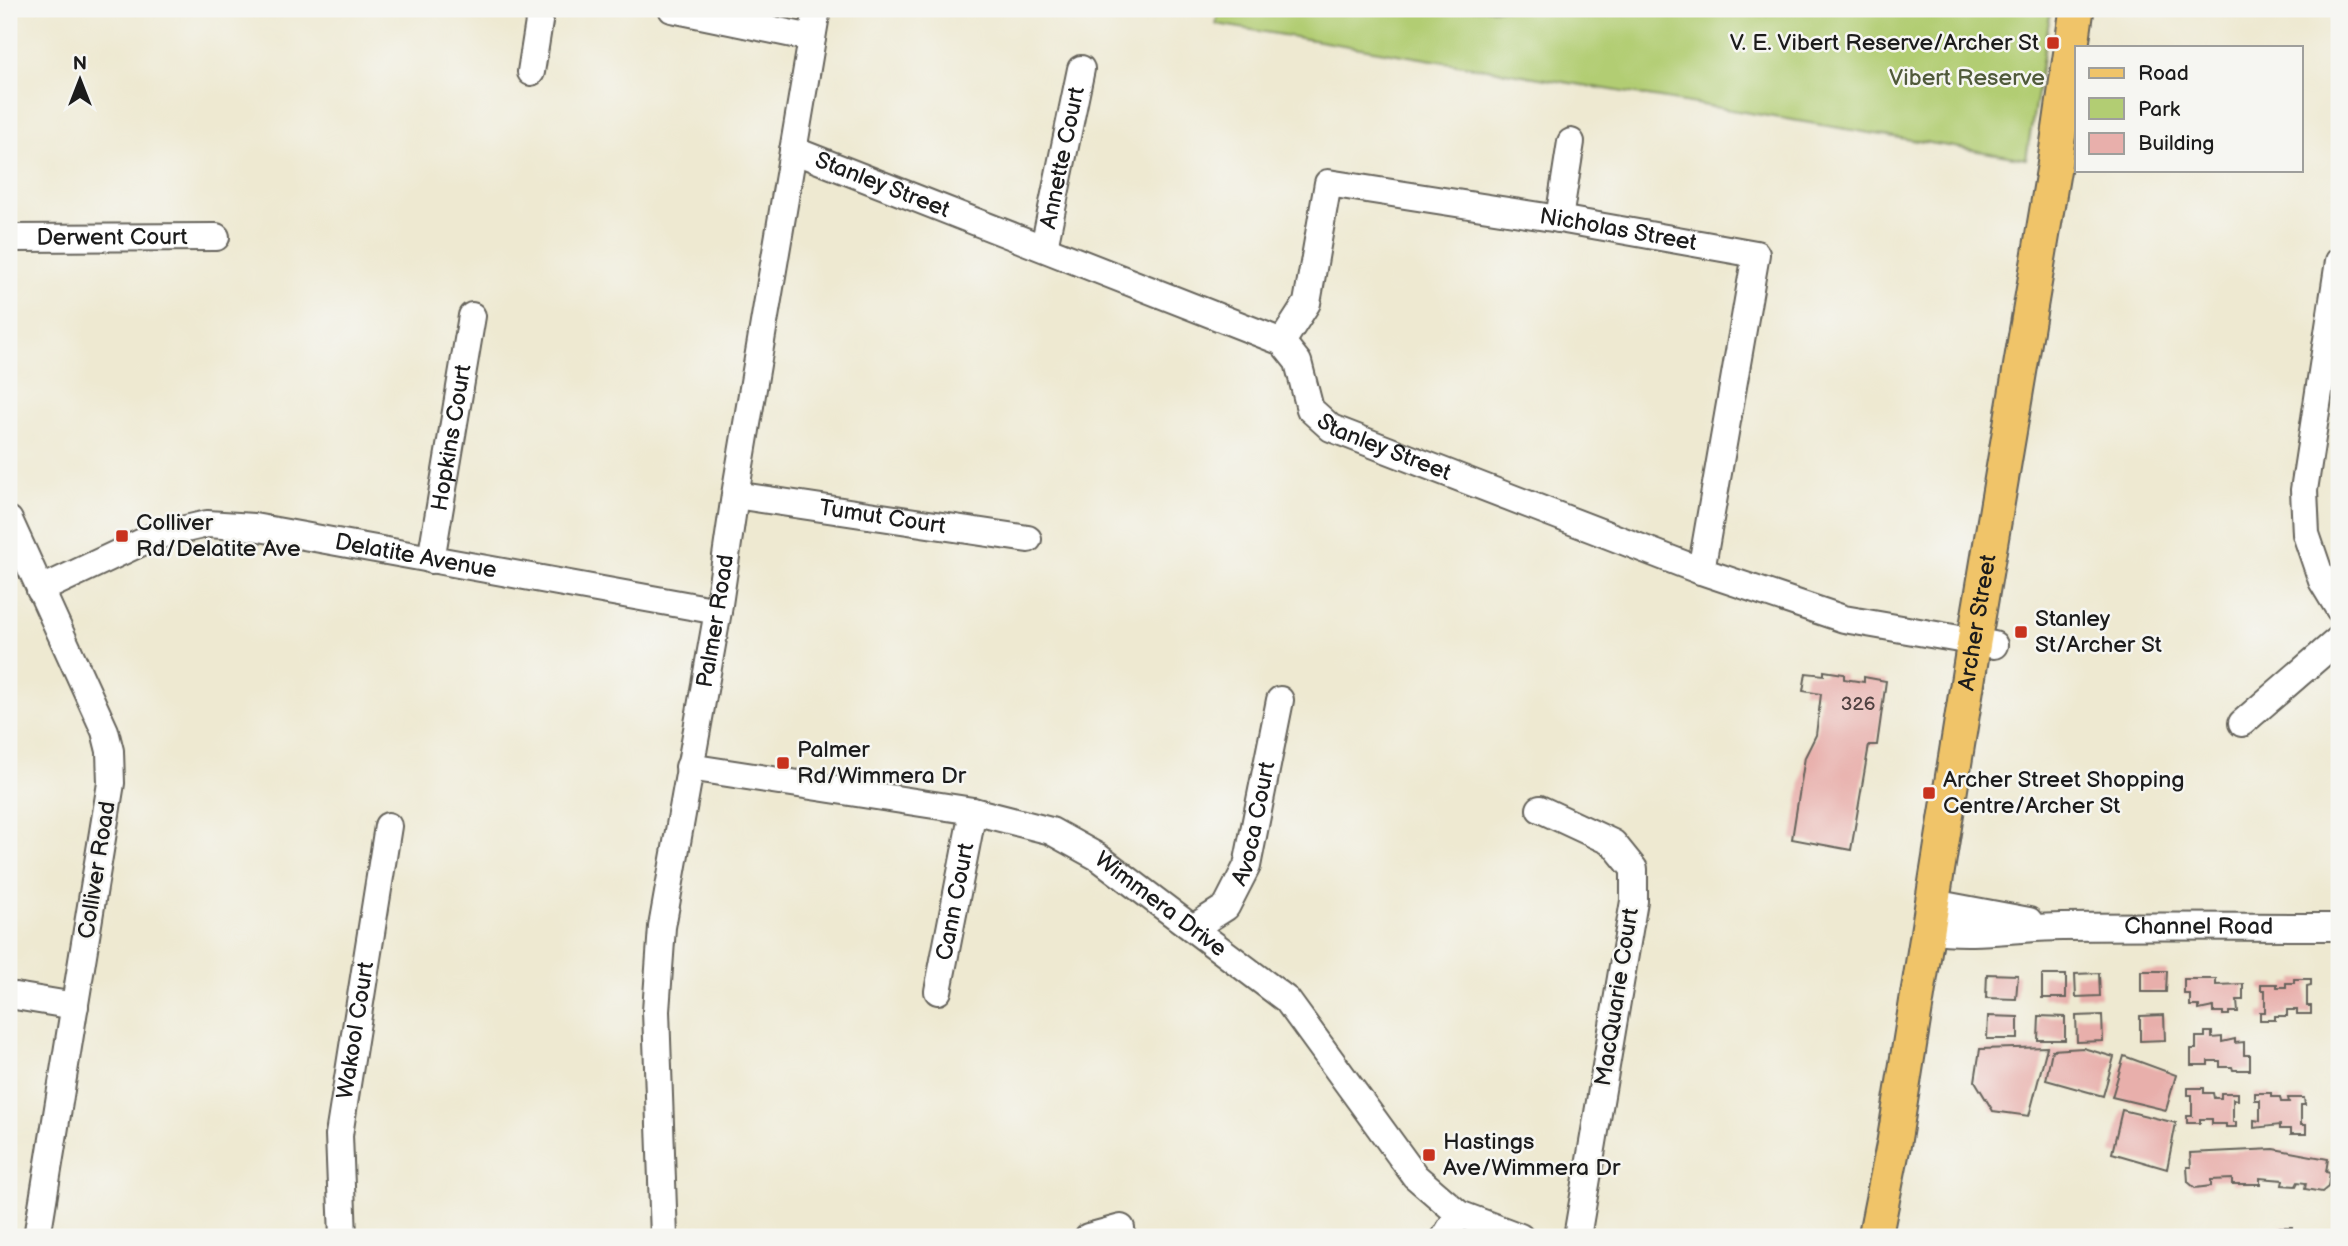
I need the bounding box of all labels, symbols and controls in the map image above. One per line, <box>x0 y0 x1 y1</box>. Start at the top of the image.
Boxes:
place label: V. E. Vibert Reserve/Archer St <box>1730 29 2039 57</box>
marker: V. E. Vibert Reserve/Archer St <box>2045 35 2061 51</box>
north arrow <box>46 46 116 116</box>
legend <box>2075 46 2302 172</box>
text: N <box>73 53 87 76</box>
text: Road <box>2138 61 2189 86</box>
park label: Vibert Reserve <box>1889 64 2045 92</box>
street label: Annette Court <box>1034 84 1091 232</box>
text: Park <box>2138 97 2181 122</box>
text: Building <box>2138 131 2214 156</box>
street label: Stanley Street <box>811 146 954 224</box>
street label: Nicholas Street <box>1538 202 1699 257</box>
street label: Derwent Court <box>36 223 188 252</box>
street label: Hopkins Court <box>425 362 478 513</box>
street label: Stanley Street <box>1310 408 1455 487</box>
street label: Tumut Court <box>817 494 948 540</box>
place label: Colliver Rd/Delatite Ave <box>136 509 301 563</box>
marker: Colliver Rd/Delatite Ave <box>114 528 130 544</box>
street label: Delatite Avenue <box>333 528 499 585</box>
street label: Archer Street <box>1952 552 2003 693</box>
street label: Palmer Road <box>691 553 740 690</box>
place label: Stanley St/Archer St <box>2035 605 2162 659</box>
marker: Stanley St/Archer St <box>2013 624 2029 640</box>
house number: 326 <box>1841 693 1875 716</box>
place label: Palmer Rd/Wimmera Dr <box>797 736 967 790</box>
marker: Palmer Rd/Wimmera Dr <box>775 755 791 771</box>
street label: Avoca Court <box>1225 759 1281 891</box>
place label: Archer Street Shopping Centre/Archer St <box>1943 766 2184 820</box>
marker: Archer Street Shopping Centre/Archer St <box>1921 785 1937 801</box>
street label: Colliver Road <box>72 799 122 941</box>
street label: Cann Court <box>930 840 980 963</box>
street label: Wimmera Drive <box>1089 845 1232 963</box>
street label: MacQuarie Court <box>1589 906 1645 1088</box>
street label: Channel Road <box>2124 913 2273 941</box>
street label: Wakool Court <box>331 960 380 1101</box>
place label: Hastings Ave/Wimmera Dr <box>1443 1128 1621 1182</box>
marker: Hastings Ave/Wimmera Dr <box>1421 1147 1437 1163</box>

